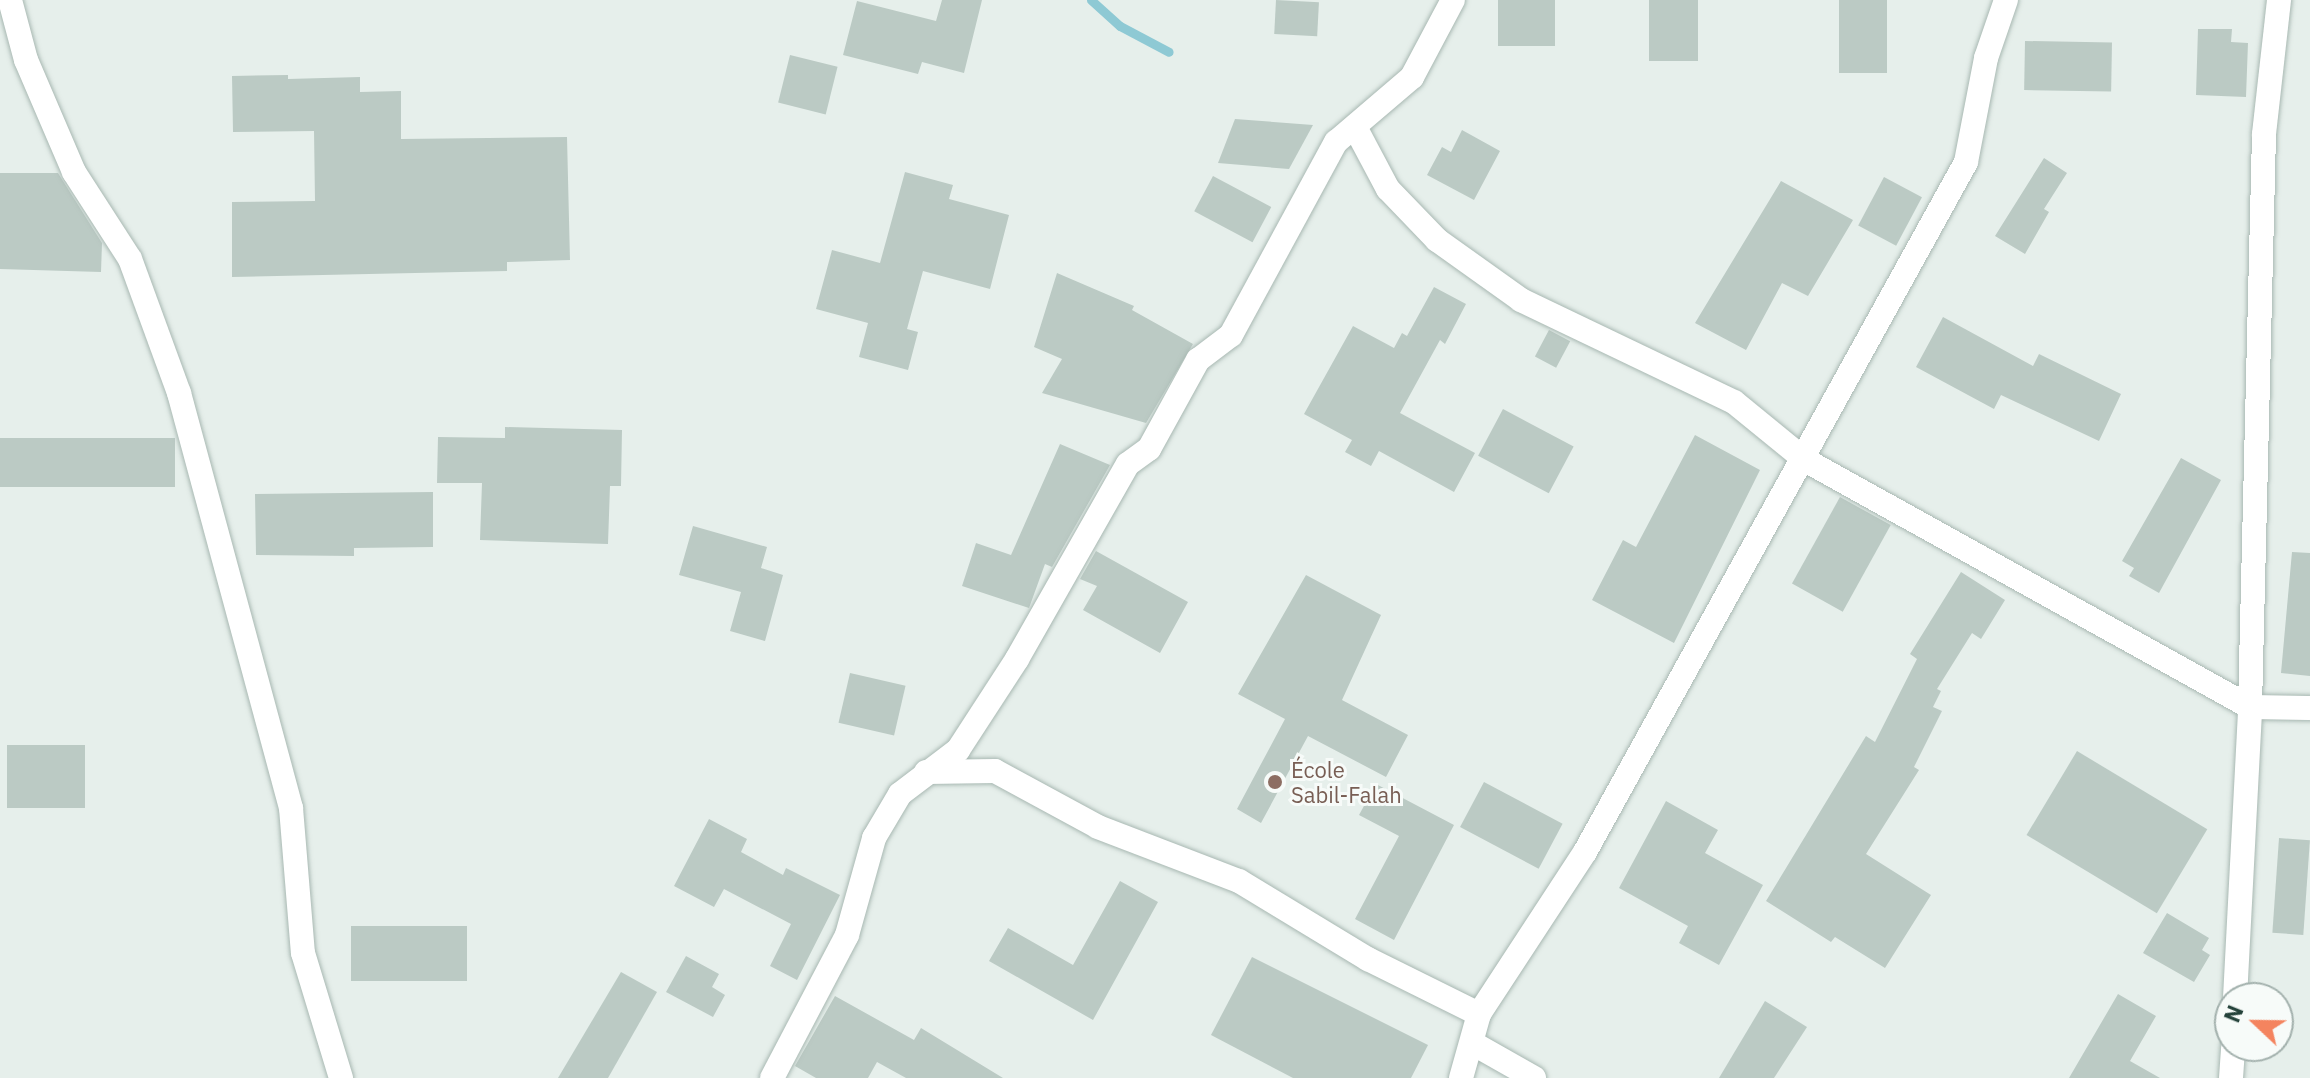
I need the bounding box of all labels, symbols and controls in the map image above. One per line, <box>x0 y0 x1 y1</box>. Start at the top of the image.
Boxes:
place label: École Sabil-Falah <box>1291 756 1402 808</box>
marker: École Sabil-Falah <box>1266 773 1284 791</box>
north arrow <box>2214 982 2294 1062</box>
text: N <box>2217 1001 2250 1026</box>

